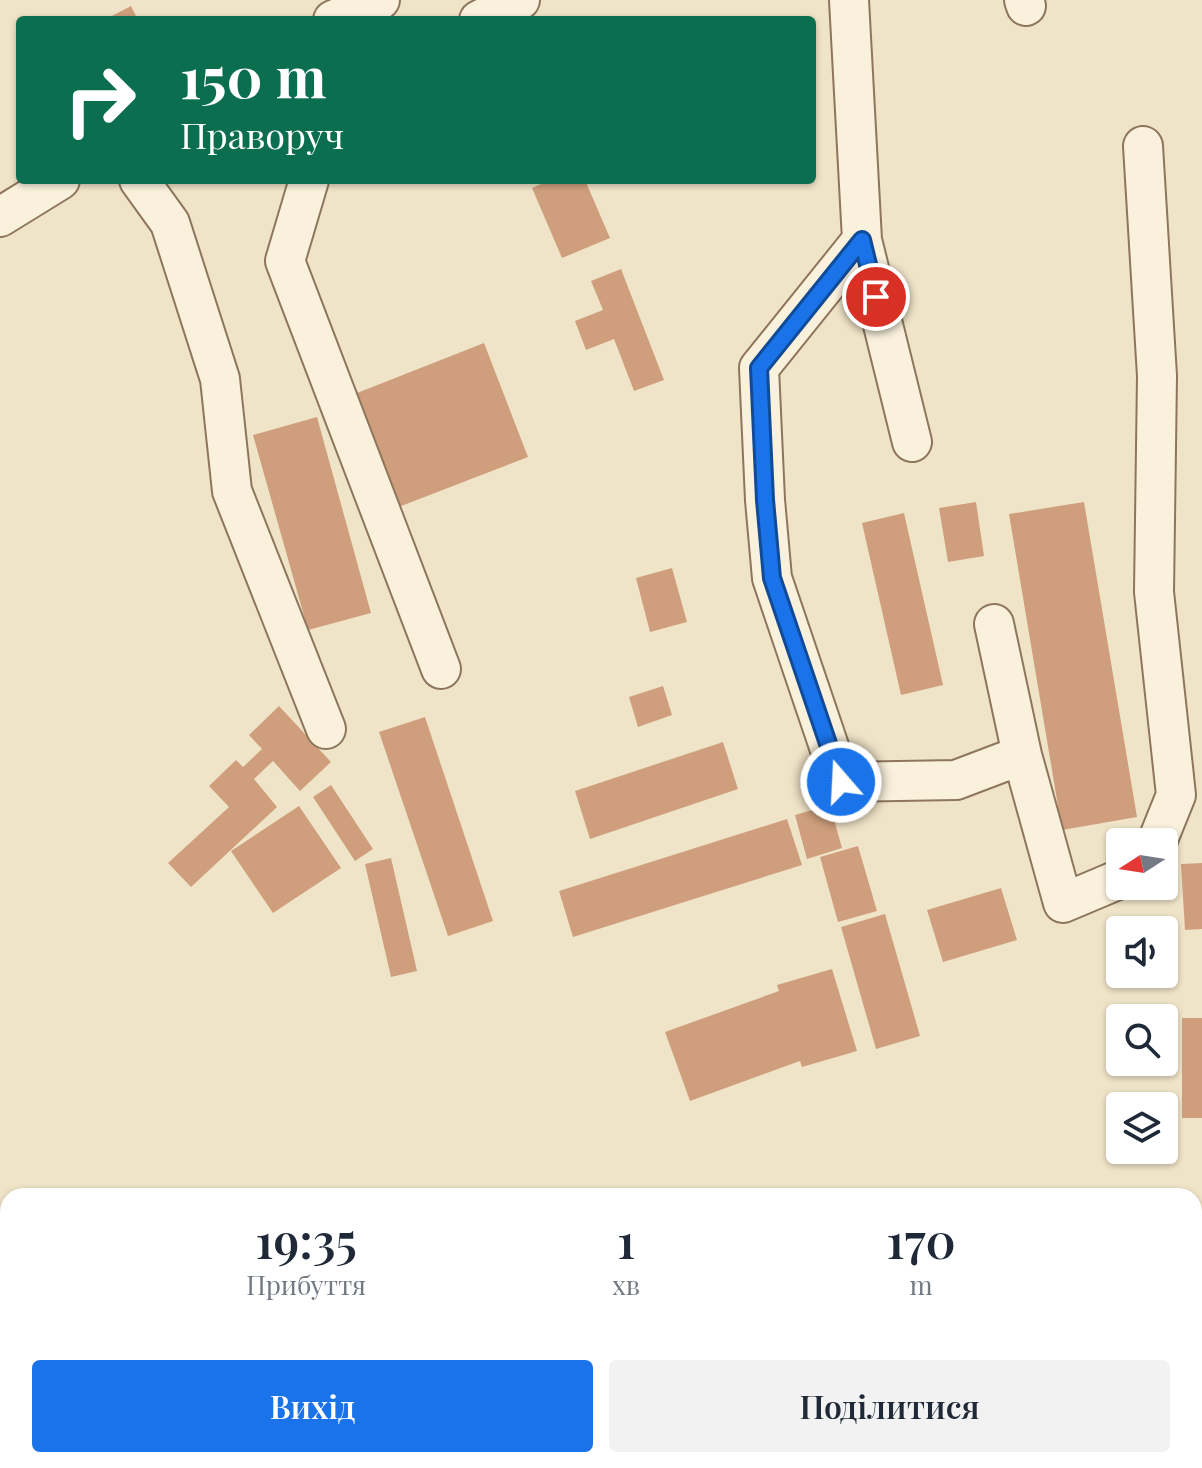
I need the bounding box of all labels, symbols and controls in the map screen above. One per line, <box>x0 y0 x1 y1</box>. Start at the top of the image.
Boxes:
text: 150 m <box>180 38 326 113</box>
icon: right <box>48 48 152 152</box>
text: Праворуч <box>180 110 344 158</box>
pin <box>842 263 910 331</box>
icon: arrive <box>854 275 898 319</box>
position arrow <box>799 740 883 824</box>
north arrow <box>1106 828 1178 900</box>
map controls <box>1106 828 1178 1164</box>
button: sound <box>1106 916 1178 988</box>
button: search <box>1106 1004 1178 1076</box>
button: layers <box>1106 1092 1178 1164</box>
text: 19:35 <box>255 1207 357 1271</box>
text: 1 <box>617 1207 635 1271</box>
text: 170 <box>886 1207 956 1271</box>
text: Прибуття <box>246 1267 366 1302</box>
text: хв <box>612 1267 640 1302</box>
text: m <box>909 1267 933 1302</box>
button: Вихід <box>32 1360 593 1452</box>
button: Поділитися <box>609 1360 1170 1452</box>

